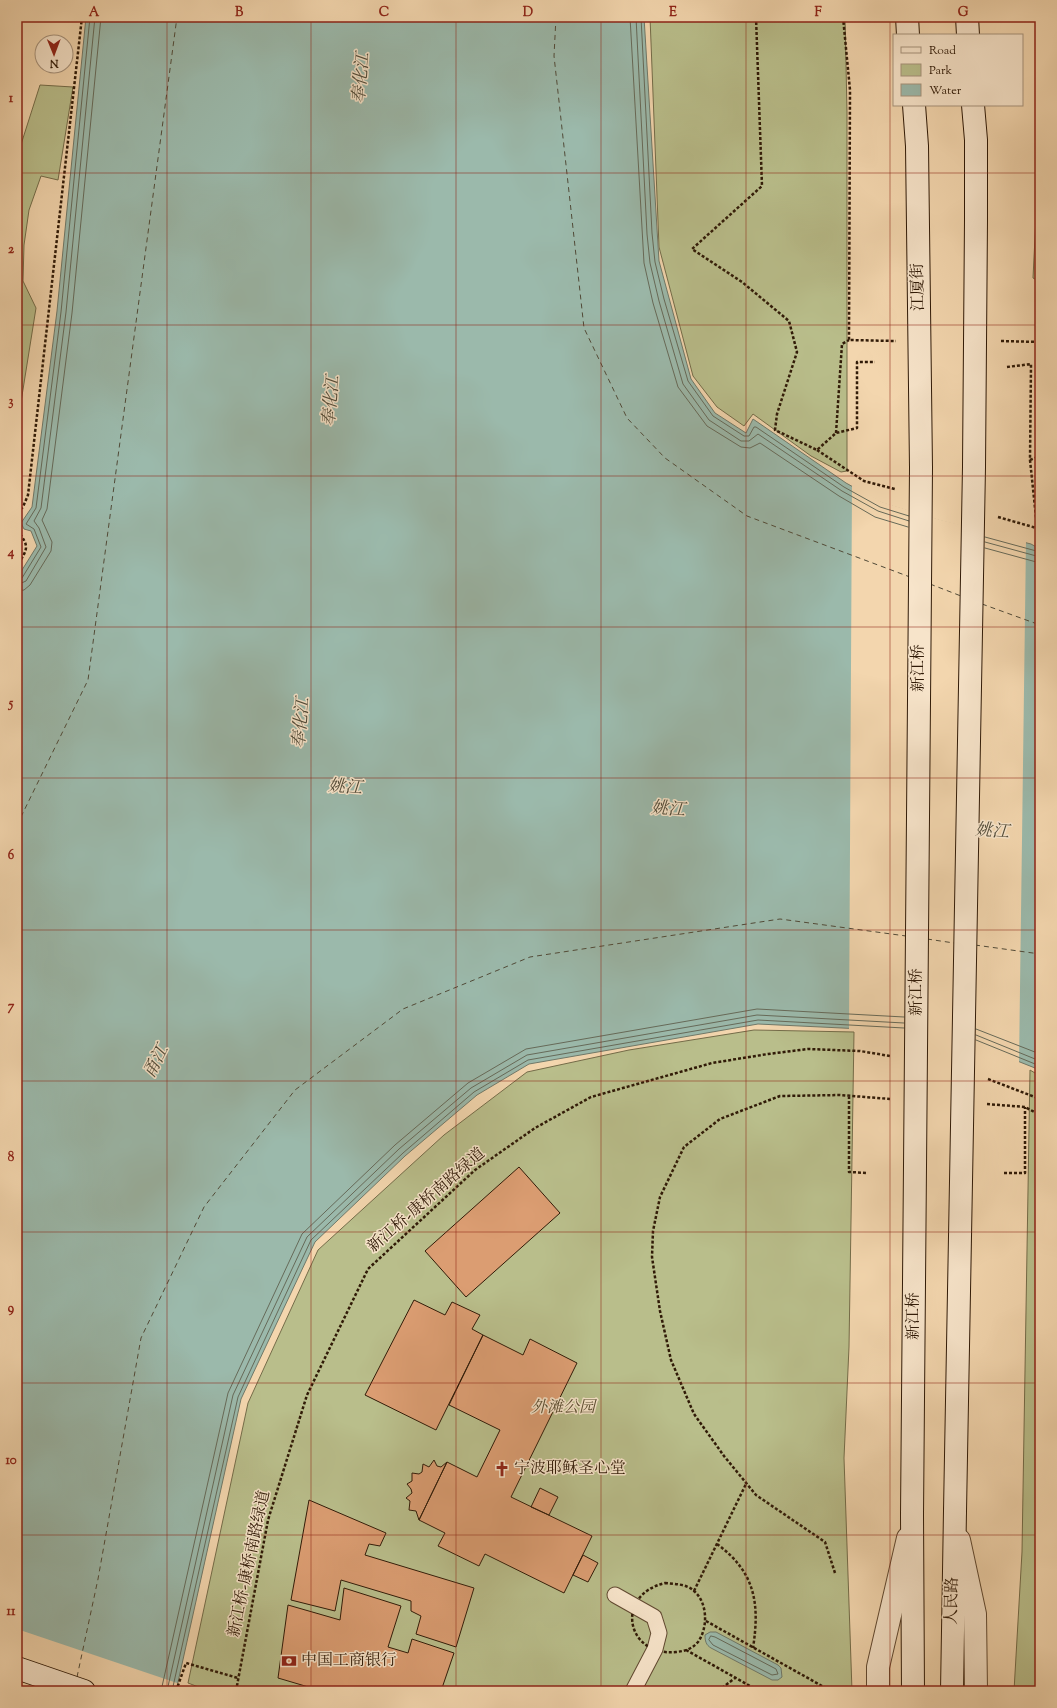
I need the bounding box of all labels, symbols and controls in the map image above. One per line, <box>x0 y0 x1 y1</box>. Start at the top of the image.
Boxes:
text: A <box>89 4 100 22</box>
text: B <box>235 4 244 22</box>
text: C <box>379 4 389 22</box>
text: D <box>523 4 533 22</box>
text: E <box>669 4 677 22</box>
text: F <box>814 4 822 22</box>
text: G <box>958 4 969 22</box>
north arrow <box>34 34 74 74</box>
legend <box>893 34 1023 106</box>
text: Road <box>929 42 956 60</box>
water label: 奉化江 <box>348 49 376 104</box>
text: N <box>49 55 60 71</box>
text: Park <box>929 62 952 80</box>
text: Water <box>929 82 962 100</box>
text: 1 <box>9 90 14 108</box>
text: 2 <box>8 241 15 259</box>
street label: 江厦街 <box>907 263 931 311</box>
water label: 奉化江 <box>318 372 346 427</box>
text: 3 <box>8 393 14 411</box>
text: 4 <box>7 544 15 562</box>
street label: 新江桥 <box>908 644 931 692</box>
water label: 奉化江 <box>288 694 316 749</box>
text: 5 <box>8 695 14 713</box>
water label: 姚江 <box>327 775 366 801</box>
water label: 姚江 <box>650 797 689 823</box>
water label: 姚江 <box>974 819 1013 845</box>
text: 6 <box>8 847 15 865</box>
street label: 新江桥 <box>906 968 929 1016</box>
text: 7 <box>8 998 15 1016</box>
water label: 甬江 <box>139 1039 177 1083</box>
street label: 新江桥-康桥南路绿道 <box>363 1143 491 1259</box>
text: 8 <box>8 1149 15 1167</box>
street label: 新江桥 <box>903 1292 926 1340</box>
text: 9 <box>8 1300 15 1318</box>
park label: 外滩公园 <box>531 1397 598 1420</box>
text: 10 <box>5 1452 17 1470</box>
place label: 宁波耶稣圣心堂 <box>514 1458 626 1481</box>
church icon: 宁波耶稣圣心堂 <box>493 1460 511 1478</box>
street label: 新江桥-康桥南路绿道 <box>223 1489 277 1639</box>
street label: 人民路 <box>941 1577 965 1625</box>
text: 11 <box>7 1603 16 1621</box>
place label: 中国工商银行 <box>301 1650 397 1673</box>
bank icon: 中国工商银行 <box>280 1652 298 1670</box>

